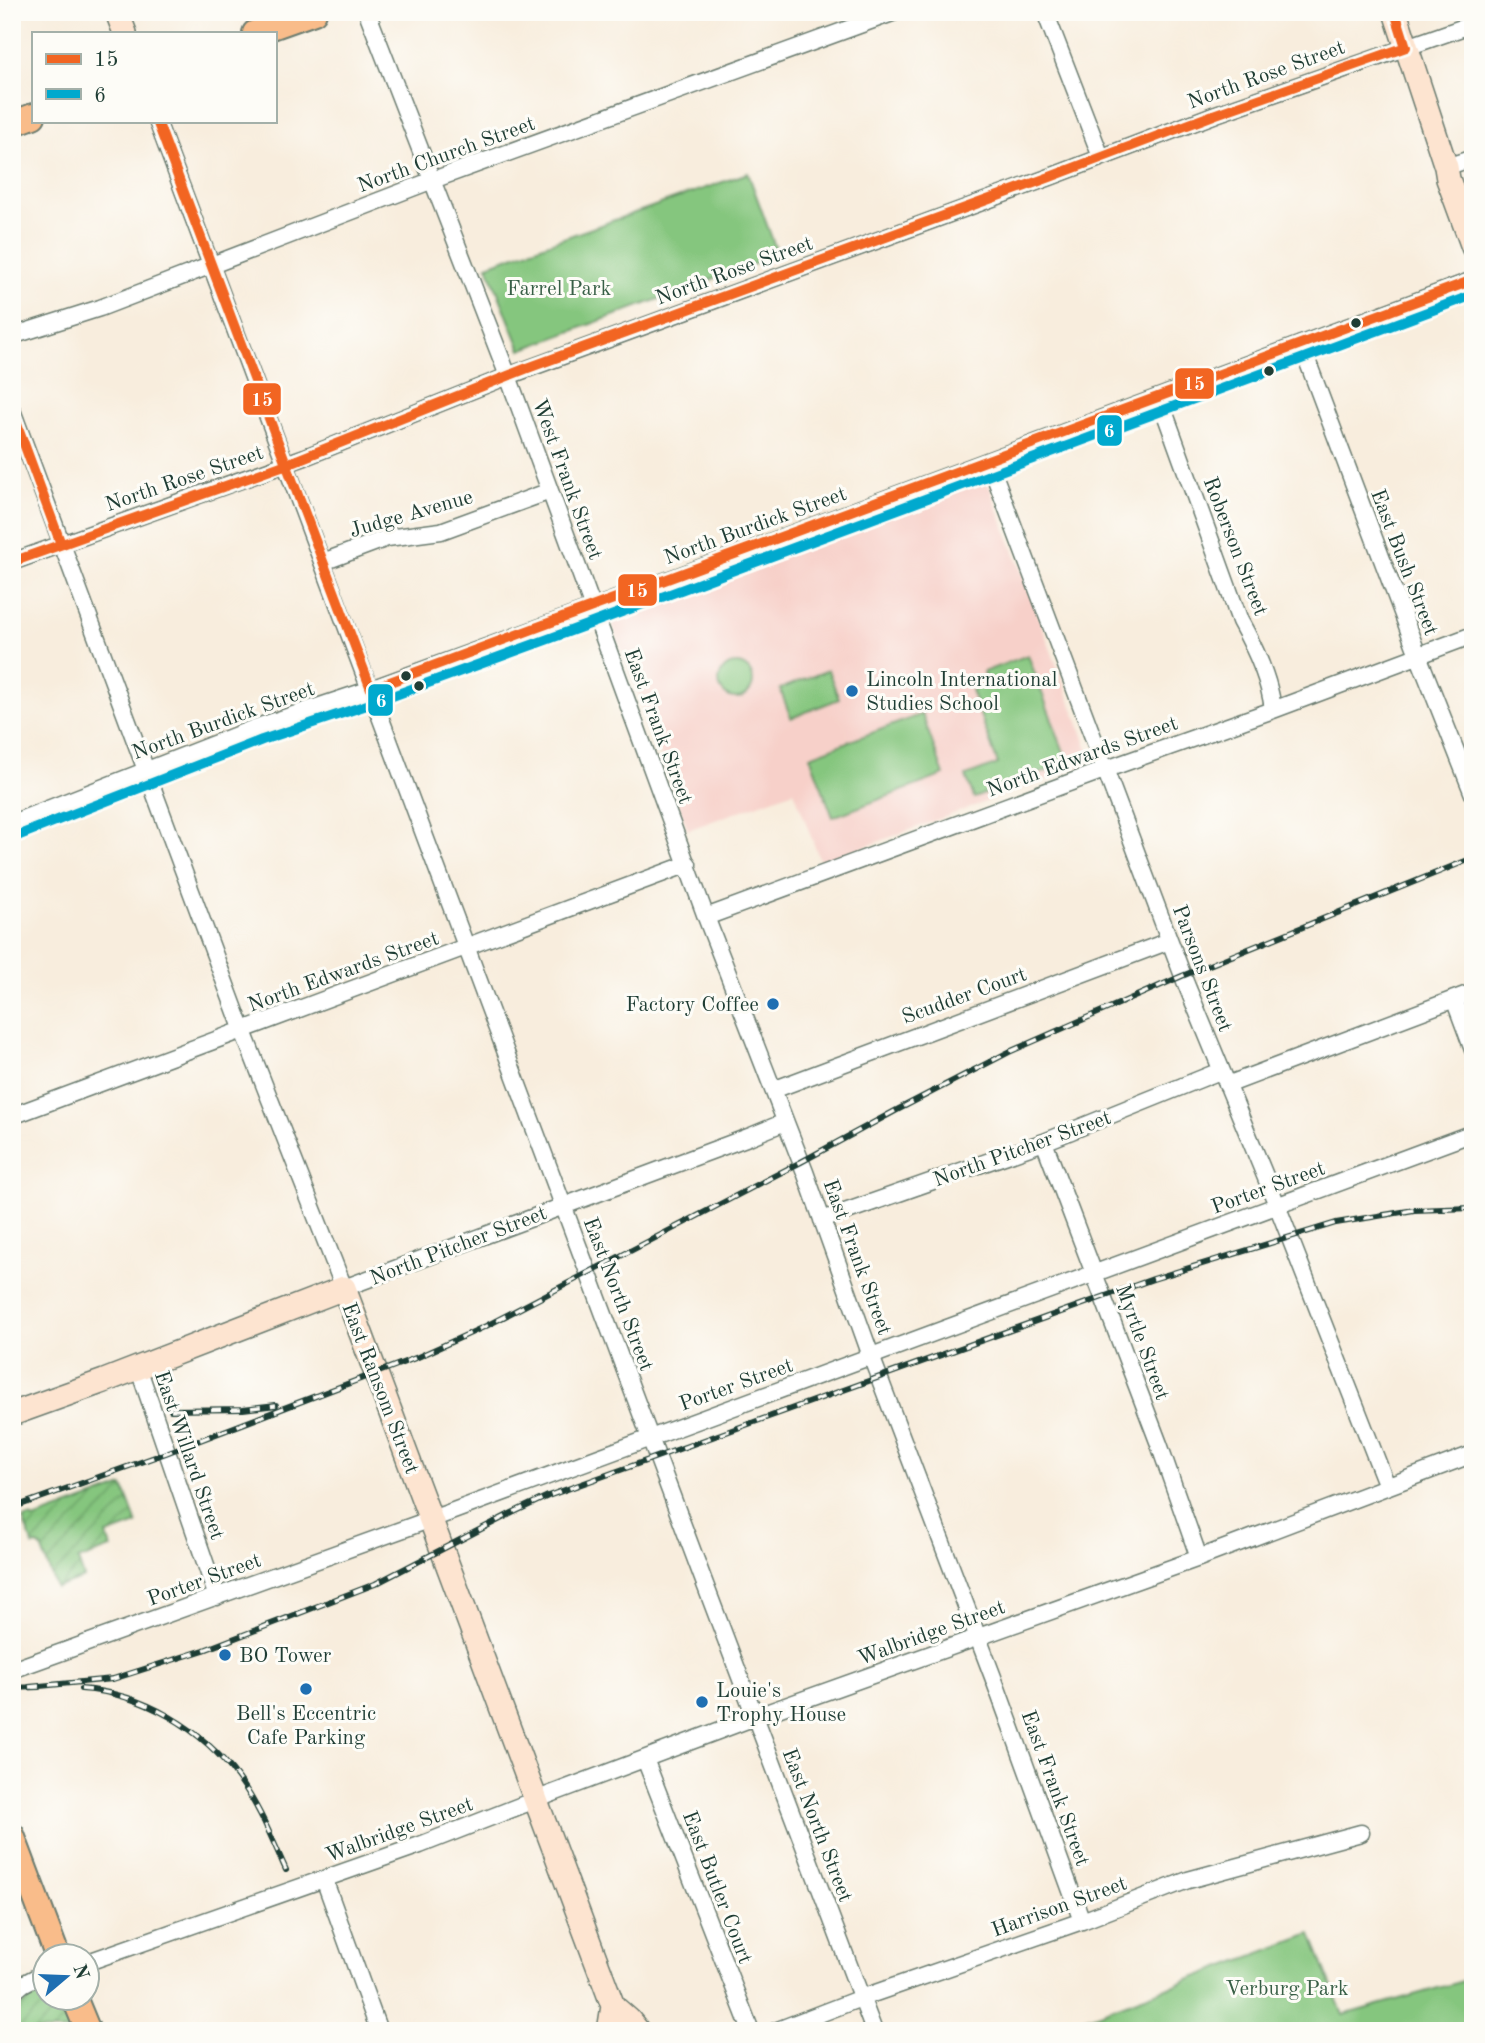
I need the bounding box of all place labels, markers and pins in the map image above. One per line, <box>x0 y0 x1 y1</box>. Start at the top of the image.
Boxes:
unlabelled marker <box>1349 316 1363 330</box>
unlabelled marker <box>1262 364 1276 378</box>
unlabelled marker <box>399 669 413 683</box>
place label: Lincoln International Studies School <box>866 670 1058 715</box>
unlabelled marker <box>412 679 426 693</box>
marker: Lincoln International Studies School <box>844 683 860 699</box>
place label: Factory Coffee <box>626 995 759 1016</box>
marker: Factory Coffee <box>765 996 781 1012</box>
place label: BO Tower <box>239 1646 332 1667</box>
marker: BO Tower <box>217 1647 233 1663</box>
marker: Bell's Eccentric Cafe Parking <box>298 1681 314 1697</box>
place label: Louie's Trophy House <box>716 1681 846 1726</box>
marker: Louie's Trophy House <box>694 1694 710 1710</box>
place label: Bell's Eccentric Cafe Parking <box>236 1704 376 1749</box>

